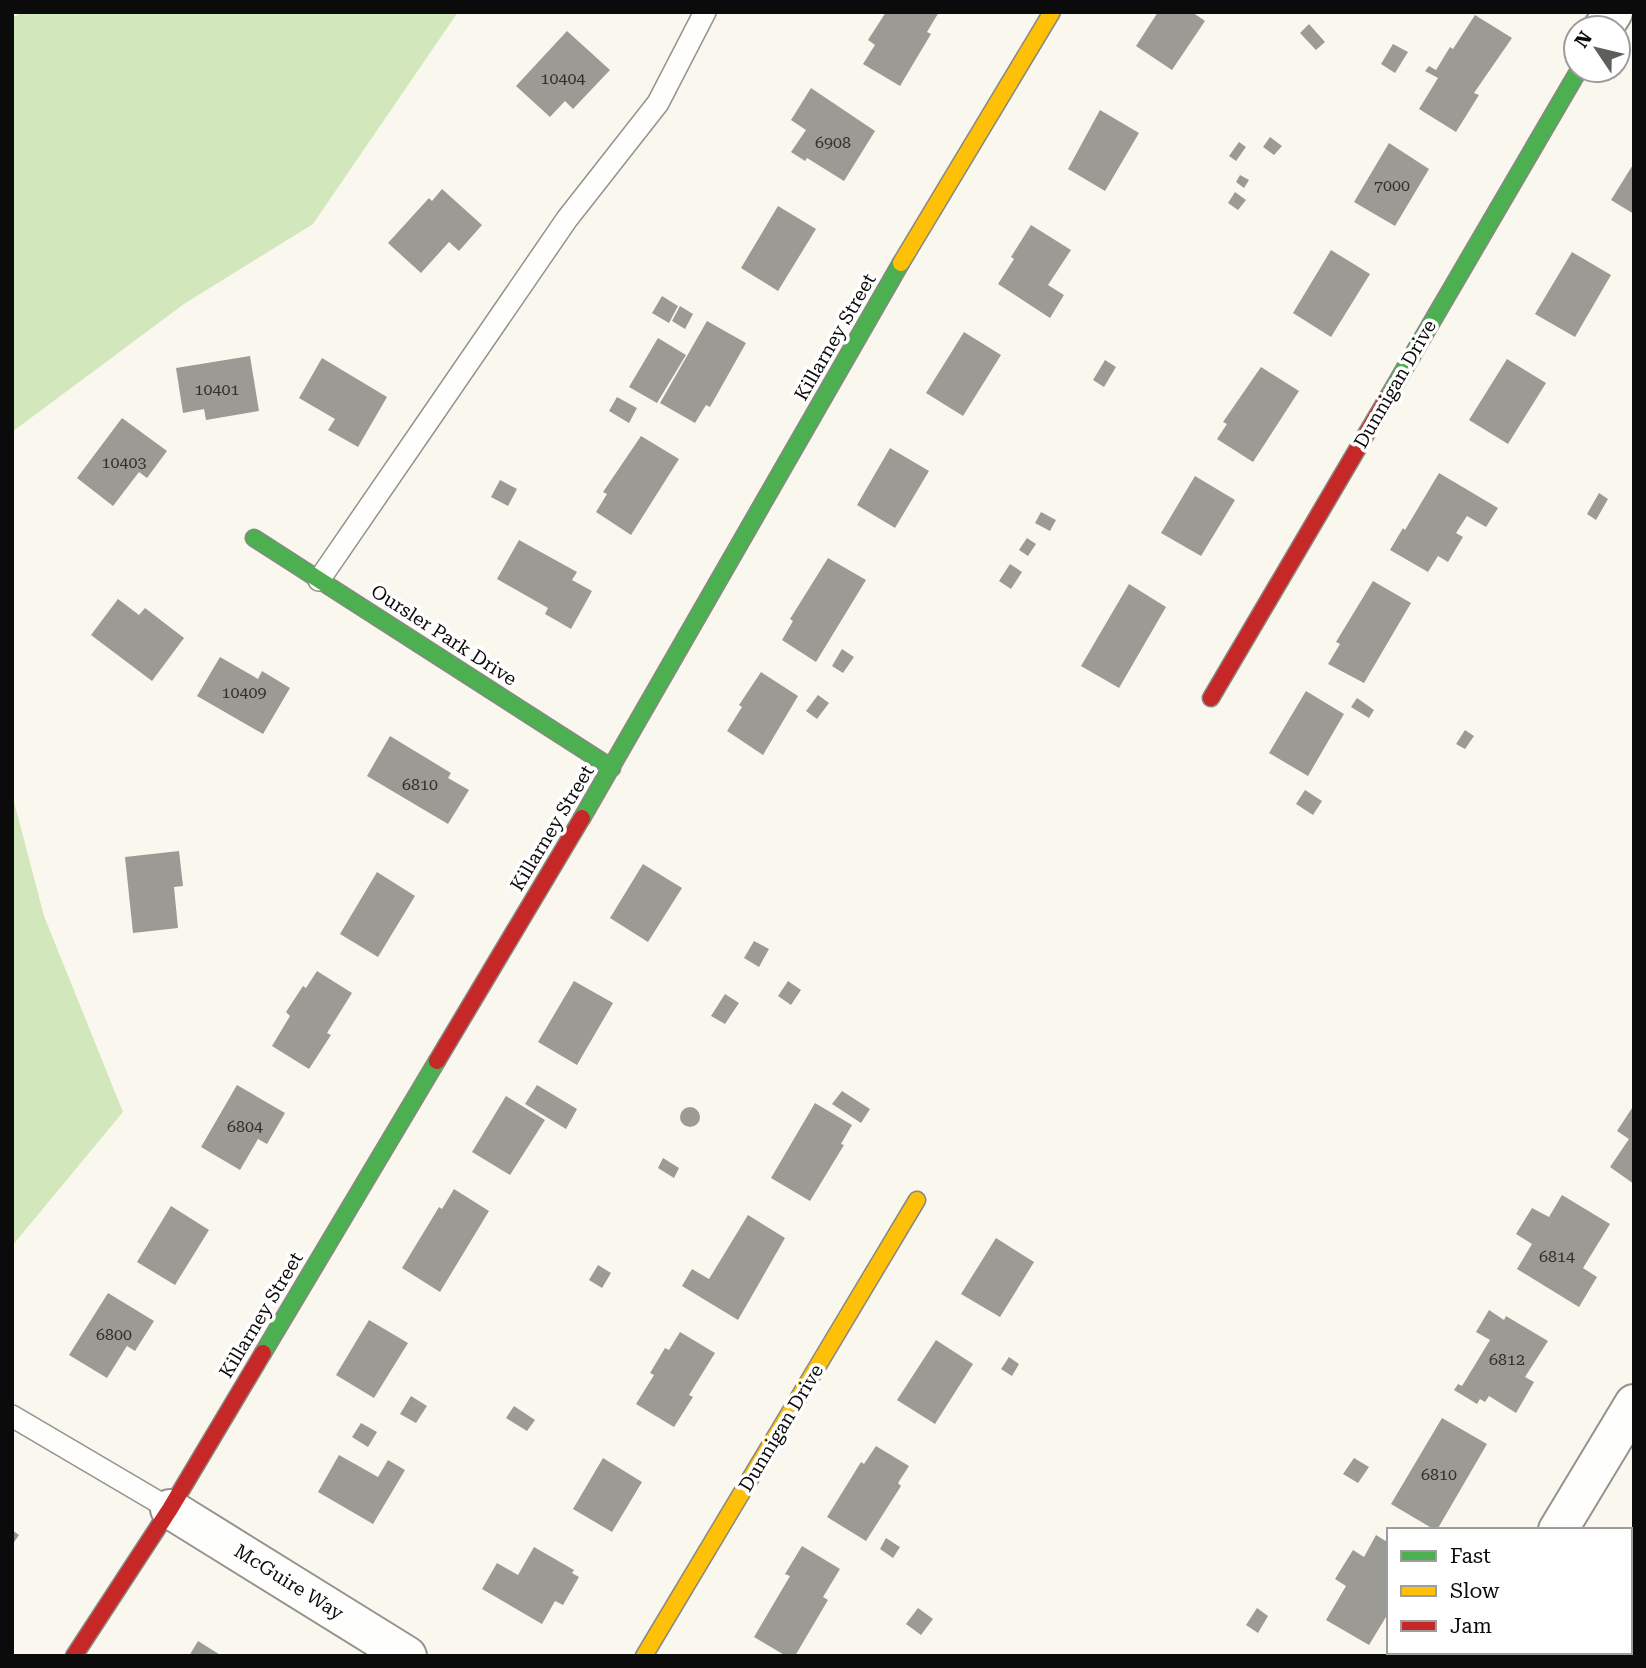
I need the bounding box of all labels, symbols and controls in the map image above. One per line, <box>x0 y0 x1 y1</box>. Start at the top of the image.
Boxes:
north arrow <box>1562 14 1632 84</box>
text: N <box>1570 27 1597 52</box>
house number: 10404 <box>541 69 585 88</box>
house number: 6908 <box>815 133 851 152</box>
house number: 7000 <box>1374 176 1410 195</box>
street label: Killarney Street <box>789 269 881 405</box>
street label: Dunnigan Drive <box>1349 316 1441 452</box>
house number: 10401 <box>195 380 239 399</box>
house number: 10403 <box>102 453 146 472</box>
street label: Oursler Park Drive <box>367 579 521 691</box>
house number: 10409 <box>222 683 266 702</box>
street label: Killarney Street <box>505 761 599 895</box>
house number: 6810 <box>402 775 438 794</box>
house number: 6804 <box>227 1117 263 1136</box>
house number: 6814 <box>1539 1247 1575 1266</box>
street label: Killarney Street <box>214 1248 308 1382</box>
house number: 6800 <box>96 1325 132 1344</box>
house number: 6812 <box>1489 1350 1525 1369</box>
street label: Dunnigan Drive <box>734 1360 828 1496</box>
house number: 6810 <box>1421 1465 1457 1484</box>
legend <box>1387 1528 1632 1654</box>
street label: McGuire Way <box>230 1539 349 1625</box>
text: Fast <box>1450 1544 1491 1568</box>
text: Slow <box>1450 1579 1500 1603</box>
text: Jam <box>1450 1614 1492 1638</box>

